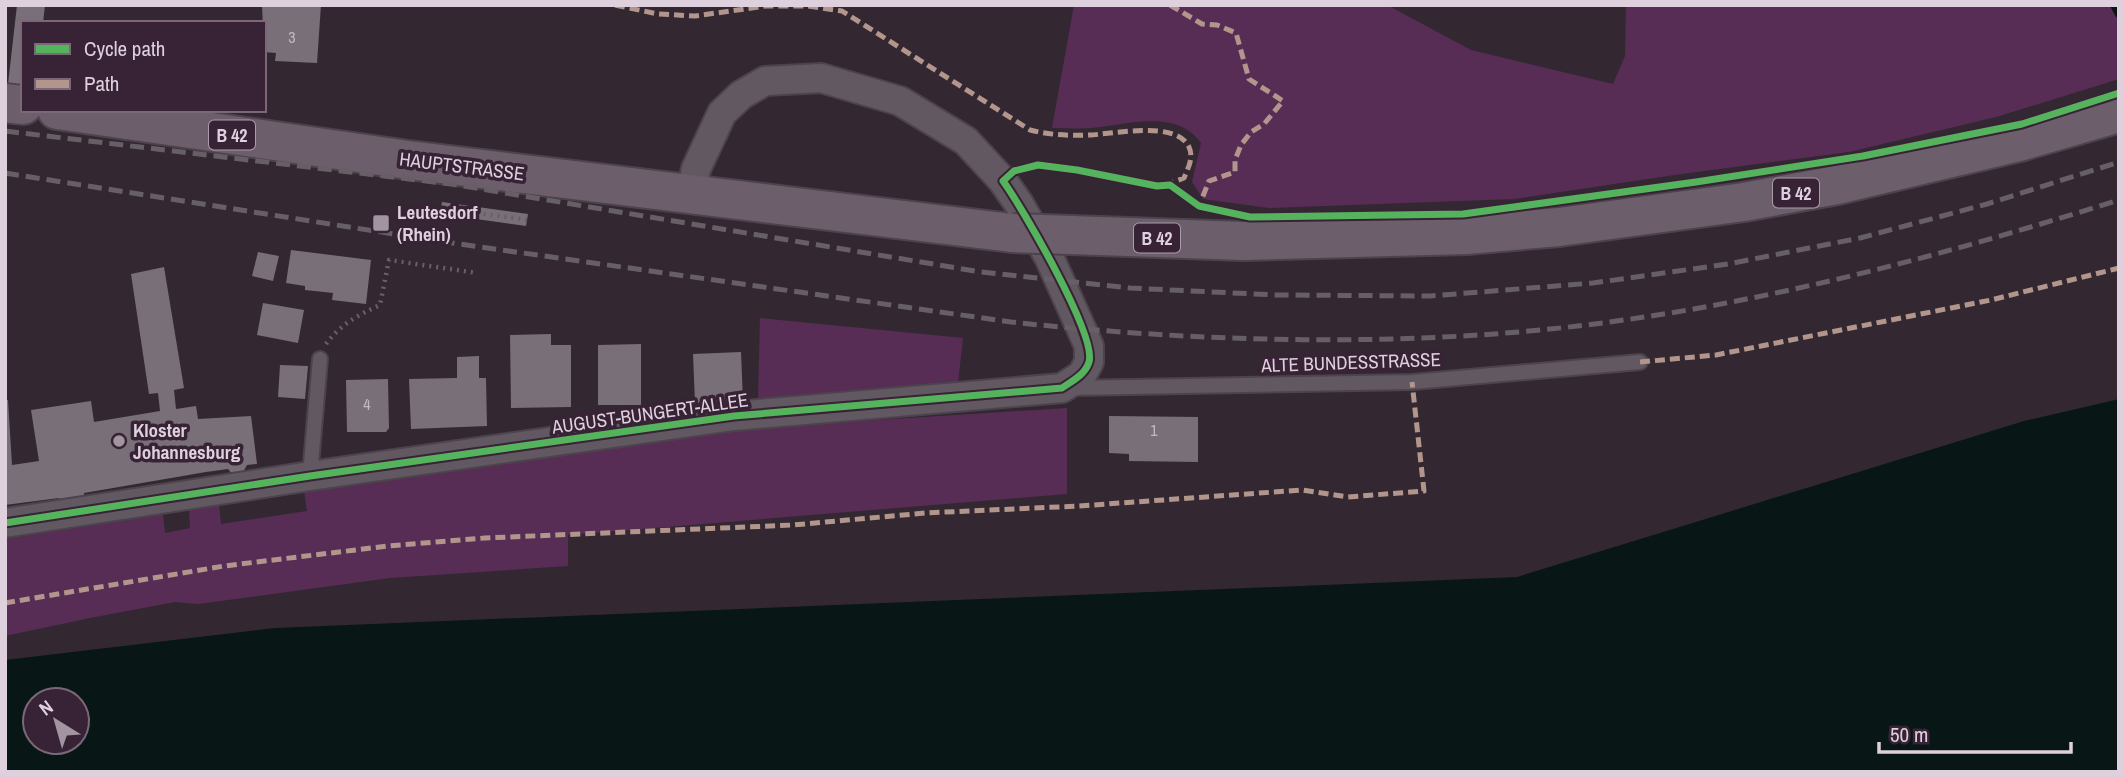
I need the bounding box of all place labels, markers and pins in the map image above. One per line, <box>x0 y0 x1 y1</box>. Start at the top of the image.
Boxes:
place label: Leutesdorf (Rhein) <box>397 199 478 247</box>
marker: Leutesdorf (Rhein) <box>371 213 391 233</box>
place label: Kloster Johannesburg <box>133 417 241 465</box>
marker: Kloster Johannesburg <box>111 433 127 449</box>

